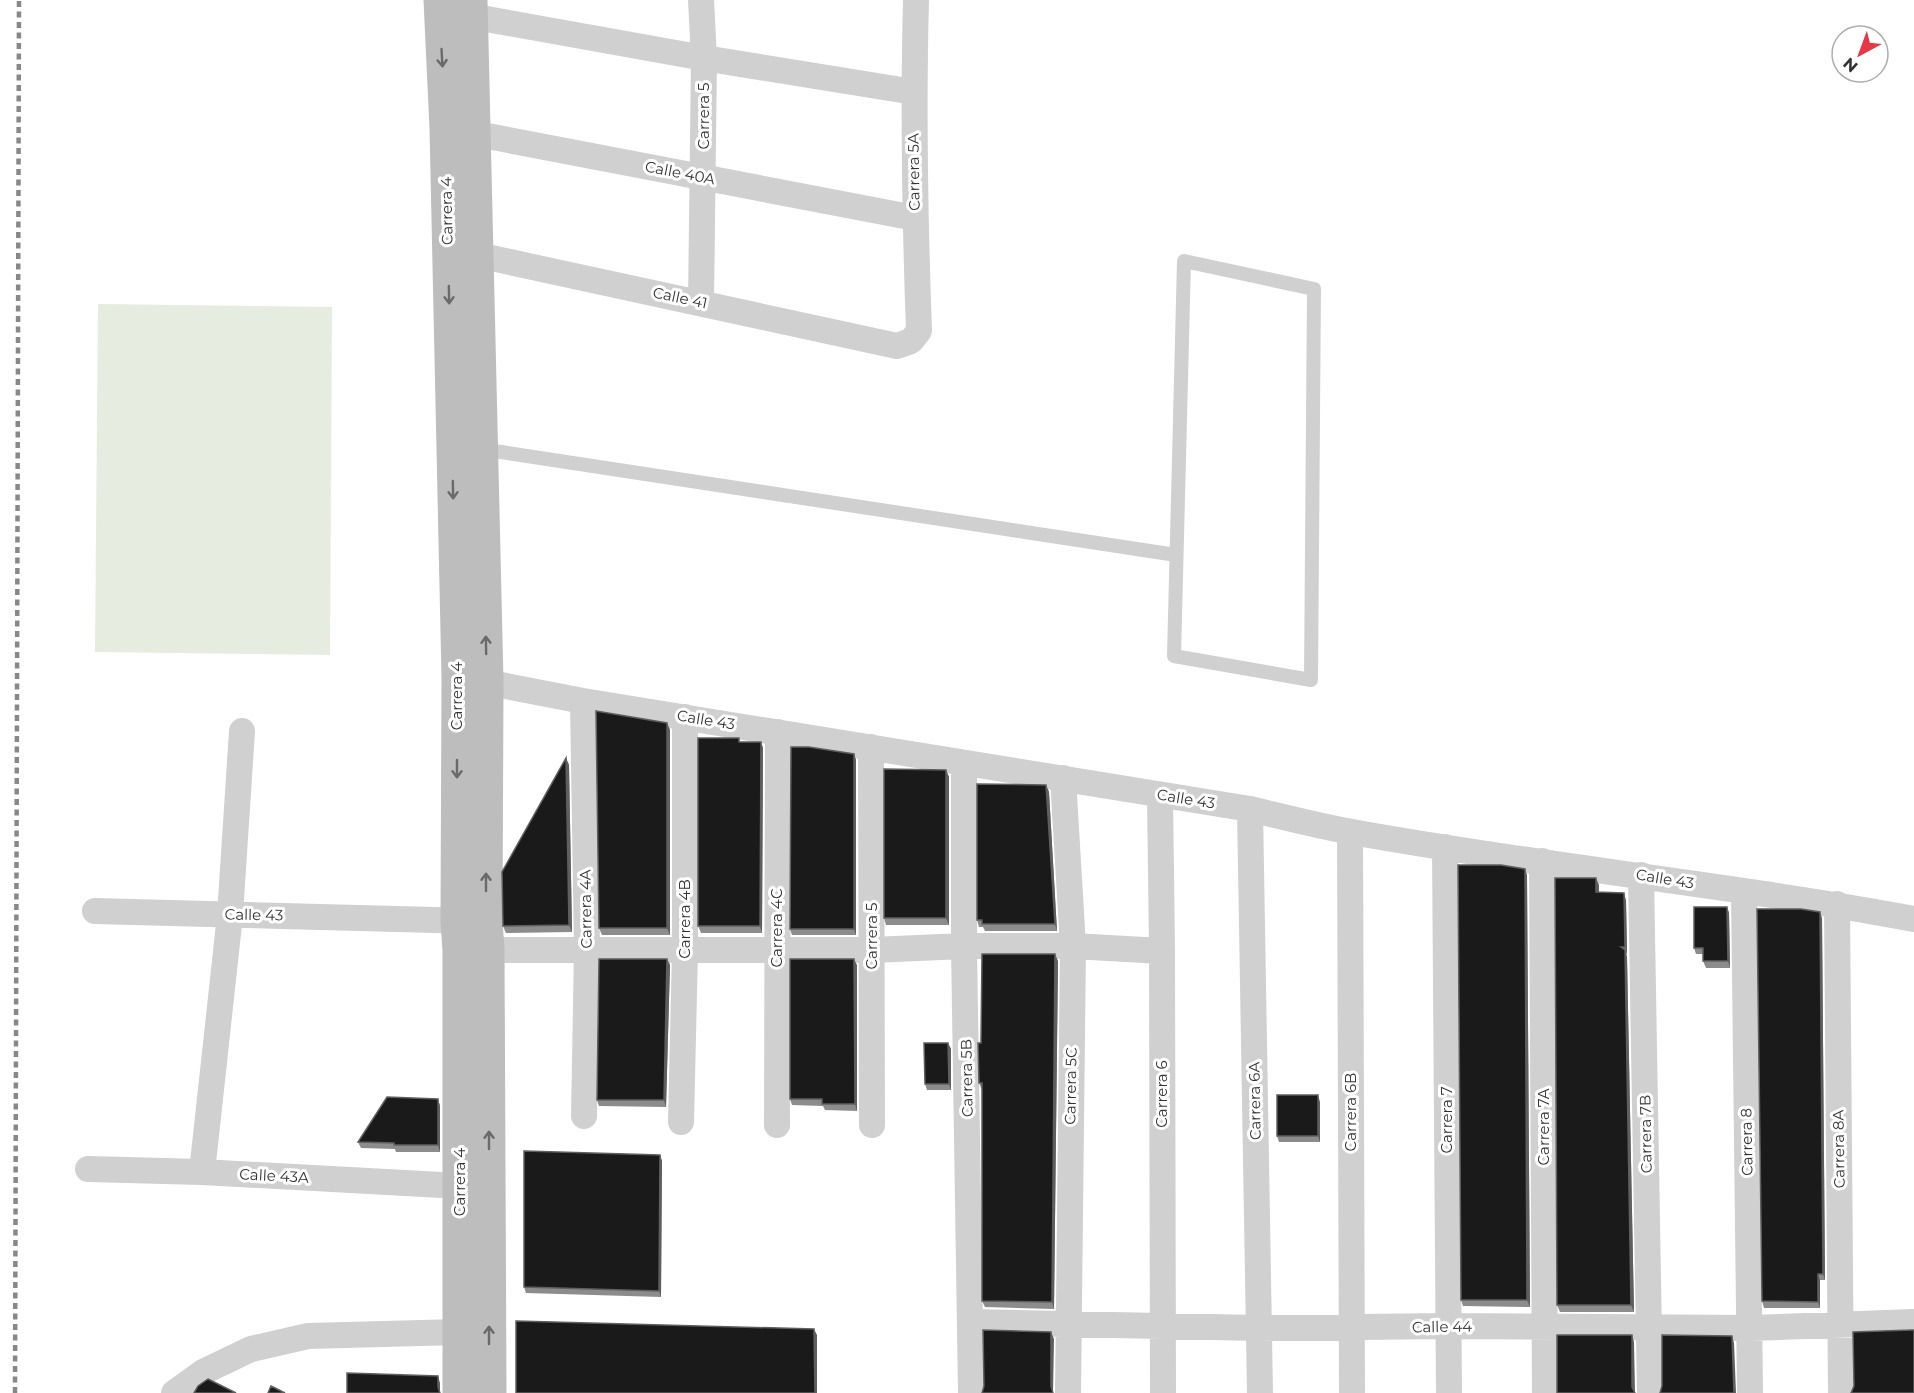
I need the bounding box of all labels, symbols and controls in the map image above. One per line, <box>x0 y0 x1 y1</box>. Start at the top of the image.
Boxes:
north arrow <box>1830 24 1890 84</box>
one-way arrow <box>437 48 448 68</box>
text: N <box>1839 54 1862 76</box>
street label: Carrera 5 <box>694 83 713 149</box>
street label: Carrera 5A <box>903 133 924 211</box>
street label: Calle 40A <box>643 156 717 189</box>
street label: Carrera 4 <box>436 177 457 245</box>
street label: Calle 41 <box>651 282 709 313</box>
one-way arrow <box>443 285 454 305</box>
one-way arrow <box>447 480 459 500</box>
one-way arrow <box>480 635 492 655</box>
street label: Carrera 4 <box>447 662 466 730</box>
street label: Calle 43 <box>676 706 737 733</box>
one-way arrow <box>451 759 463 779</box>
street label: Calle 43 <box>1156 785 1217 812</box>
street label: Calle 43 <box>1635 865 1696 892</box>
street label: Carrera 4A <box>575 869 596 949</box>
one-way arrow <box>480 872 492 892</box>
street label: Carrera 4B <box>675 879 694 959</box>
street label: Carrera 4C <box>767 888 786 968</box>
street label: Carrera 5 <box>862 903 881 969</box>
street label: Calle 43 <box>225 904 283 925</box>
street label: Carrera 5B <box>956 1039 977 1117</box>
street label: Carrera 5C <box>1060 1047 1081 1125</box>
street label: Carrera 6 <box>1152 1060 1171 1128</box>
street label: Carrera 6A <box>1244 1061 1265 1140</box>
street label: Carrera 6B <box>1341 1073 1360 1151</box>
street label: Carrera 7 <box>1437 1086 1456 1154</box>
street label: Carrera 7A <box>1534 1088 1553 1165</box>
street label: Carrera 7B <box>1635 1095 1656 1173</box>
street label: Carrera 8 <box>1736 1108 1757 1176</box>
street label: Carrera 8A <box>1828 1109 1849 1188</box>
one-way arrow <box>483 1130 495 1150</box>
street label: Carrera 4 <box>450 1148 469 1216</box>
street label: Calle 43A <box>239 1164 309 1187</box>
street label: Calle 44 <box>1412 1316 1472 1337</box>
one-way arrow <box>484 1325 495 1345</box>

